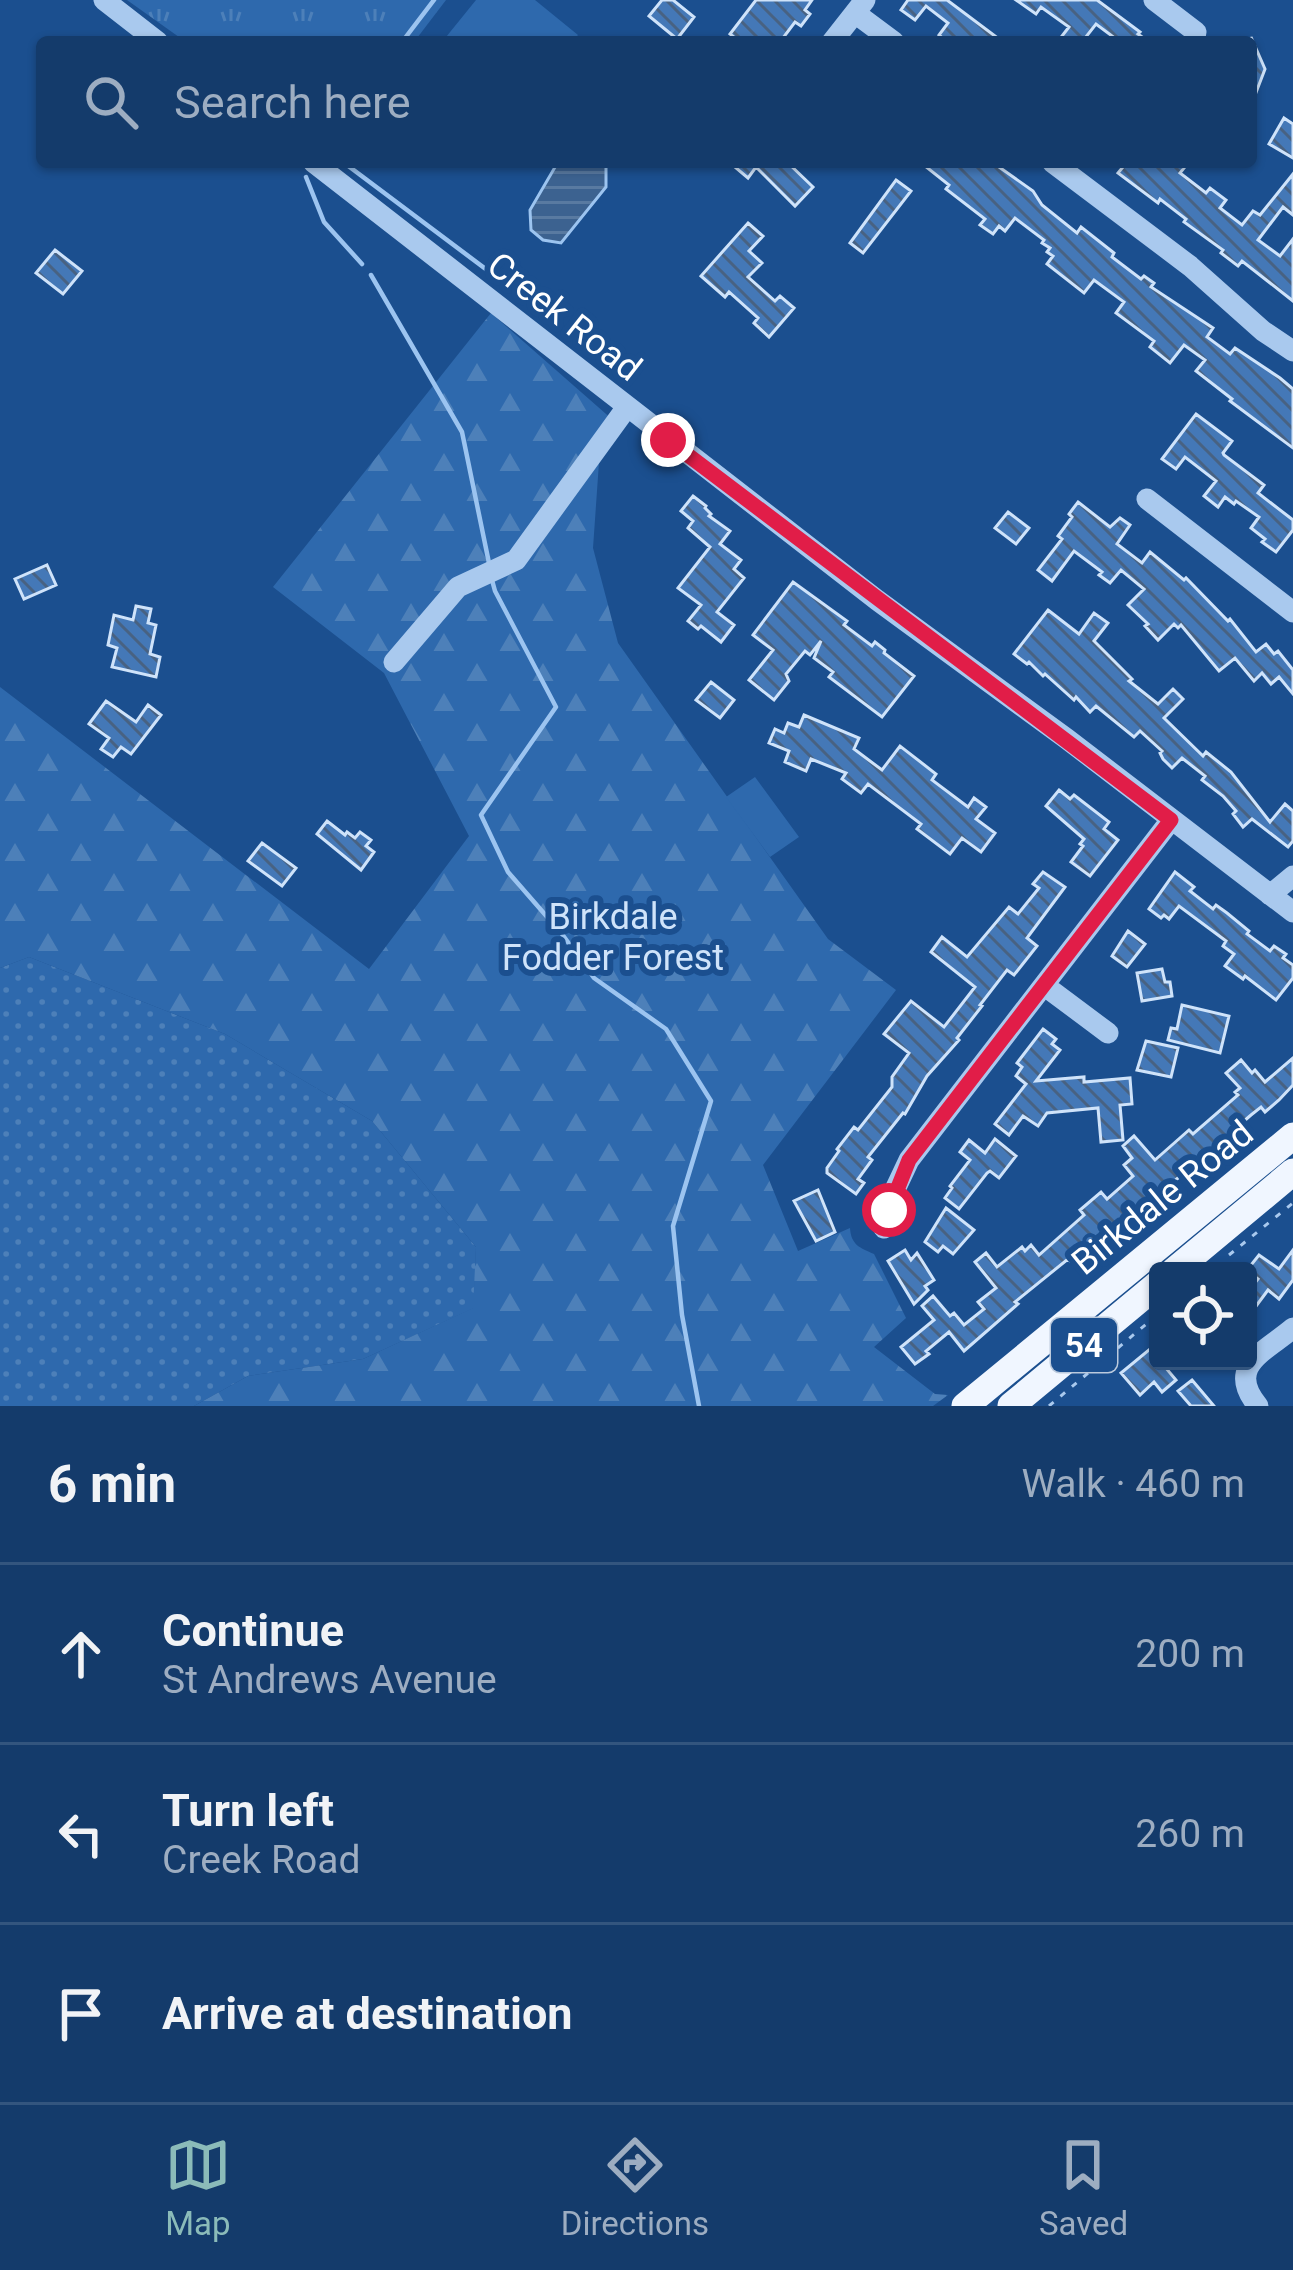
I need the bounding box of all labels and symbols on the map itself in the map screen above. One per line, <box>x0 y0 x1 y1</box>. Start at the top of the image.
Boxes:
street label: Creek Road <box>479 244 650 390</box>
route end <box>641 413 695 467</box>
park label: Birkdale Fodder Forest <box>502 896 724 979</box>
street label: Birkdale Road <box>1064 1112 1262 1283</box>
route start <box>862 1183 916 1237</box>
road number: 54 <box>1051 1318 1117 1372</box>

